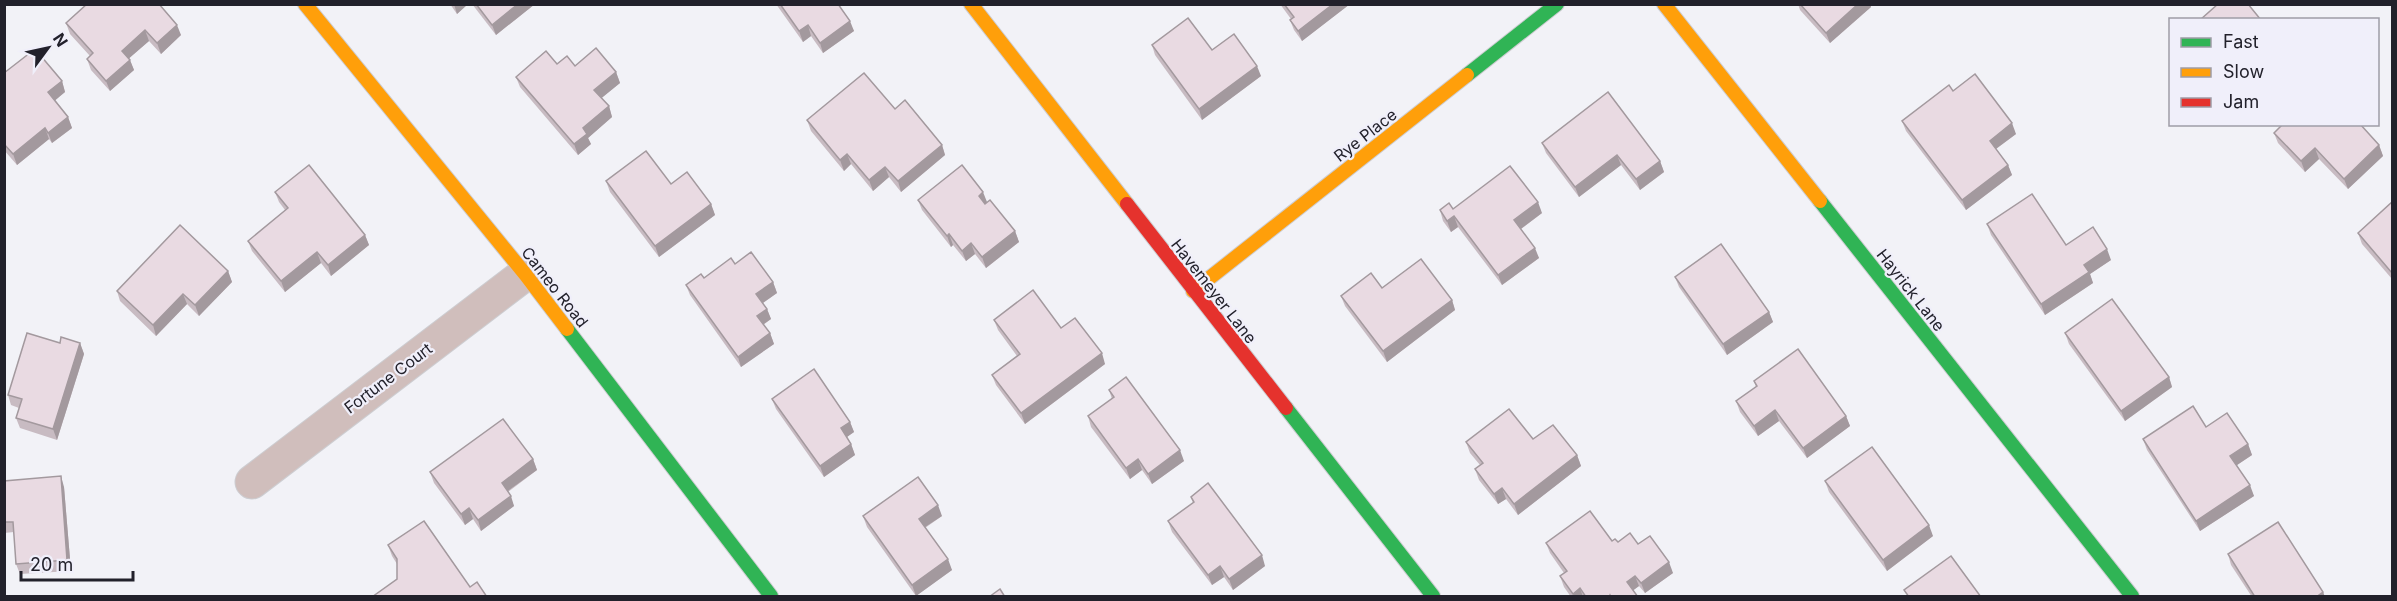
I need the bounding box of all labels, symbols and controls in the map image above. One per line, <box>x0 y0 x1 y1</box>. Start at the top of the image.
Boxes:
north arrow <box>18 18 78 78</box>
legend <box>2169 18 2379 126</box>
text: N <box>49 29 72 50</box>
text: Fast <box>2223 31 2259 52</box>
text: Slow <box>2223 61 2264 82</box>
text: Jam <box>2223 91 2259 112</box>
street label: Rye Place <box>1330 104 1400 166</box>
street label: Havemeyer Lane <box>1167 235 1261 347</box>
street label: Cameo Road <box>517 243 593 331</box>
street label: Hayrick Lane <box>1873 245 1949 335</box>
street label: Fortune Court <box>340 338 436 418</box>
scale bar <box>21 544 134 582</box>
text: 20 m <box>30 554 73 575</box>

